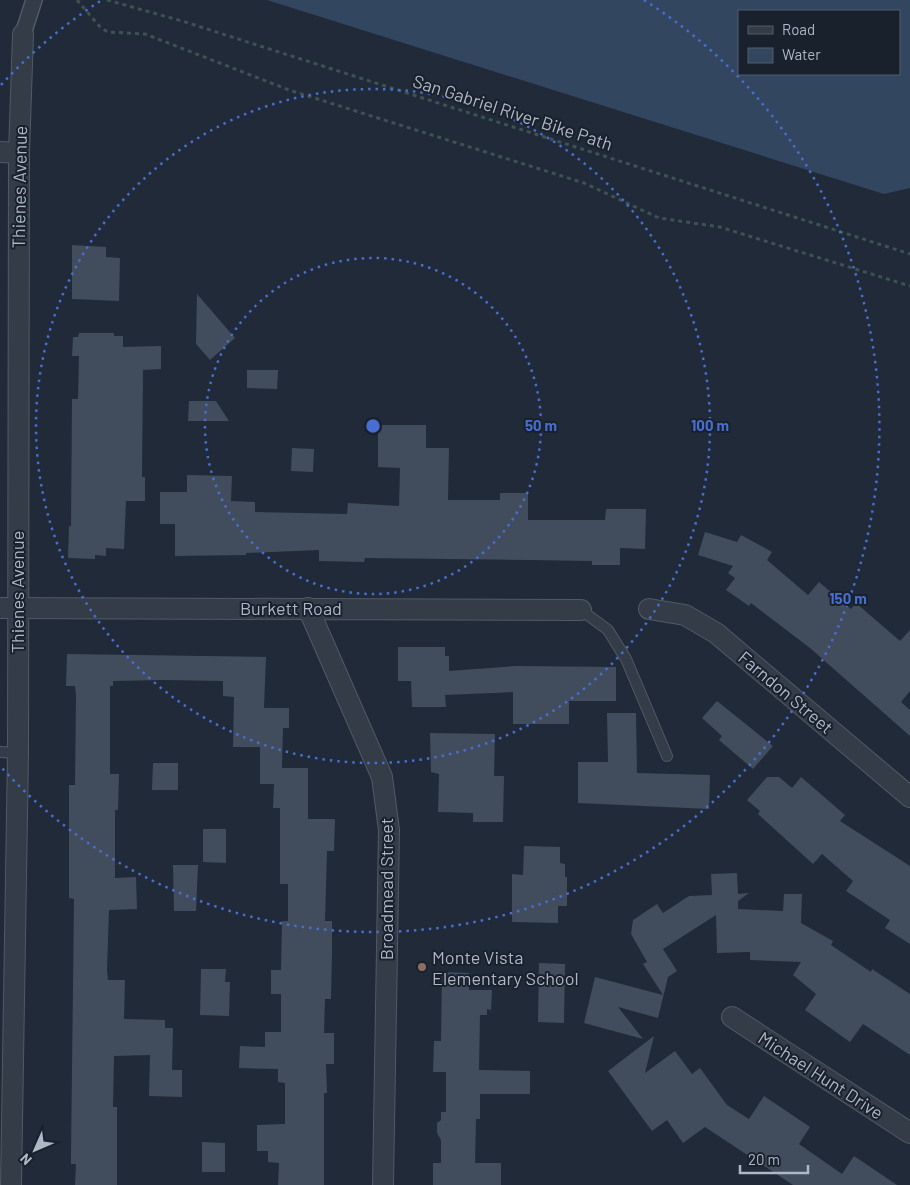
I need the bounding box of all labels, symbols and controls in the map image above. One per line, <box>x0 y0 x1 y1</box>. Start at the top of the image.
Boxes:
legend <box>738 10 900 75</box>
text: Road <box>782 20 815 38</box>
text: Water <box>782 45 821 63</box>
street label: San Gabriel River Bike Path <box>410 69 616 155</box>
street label: Thienes Avenue <box>7 126 31 248</box>
text: 50 m <box>525 416 557 434</box>
text: 100 m <box>691 416 729 434</box>
centre of rings <box>364 417 382 435</box>
street label: Thienes Avenue <box>6 531 28 653</box>
text: 150 m <box>829 589 867 607</box>
street label: Burkett Road <box>240 597 342 619</box>
street label: Farndon Street <box>734 646 838 738</box>
street label: Broadmead Street <box>375 818 397 960</box>
place label: Monte Vista Elementary School <box>432 946 579 989</box>
marker: Monte Vista Elementary School <box>416 961 428 973</box>
street label: Michael Hunt Drive <box>754 1026 888 1124</box>
north arrow <box>10 1125 60 1175</box>
scale bar <box>740 1142 808 1174</box>
text: N <box>16 1150 35 1169</box>
text: 20 m <box>748 1150 780 1168</box>

